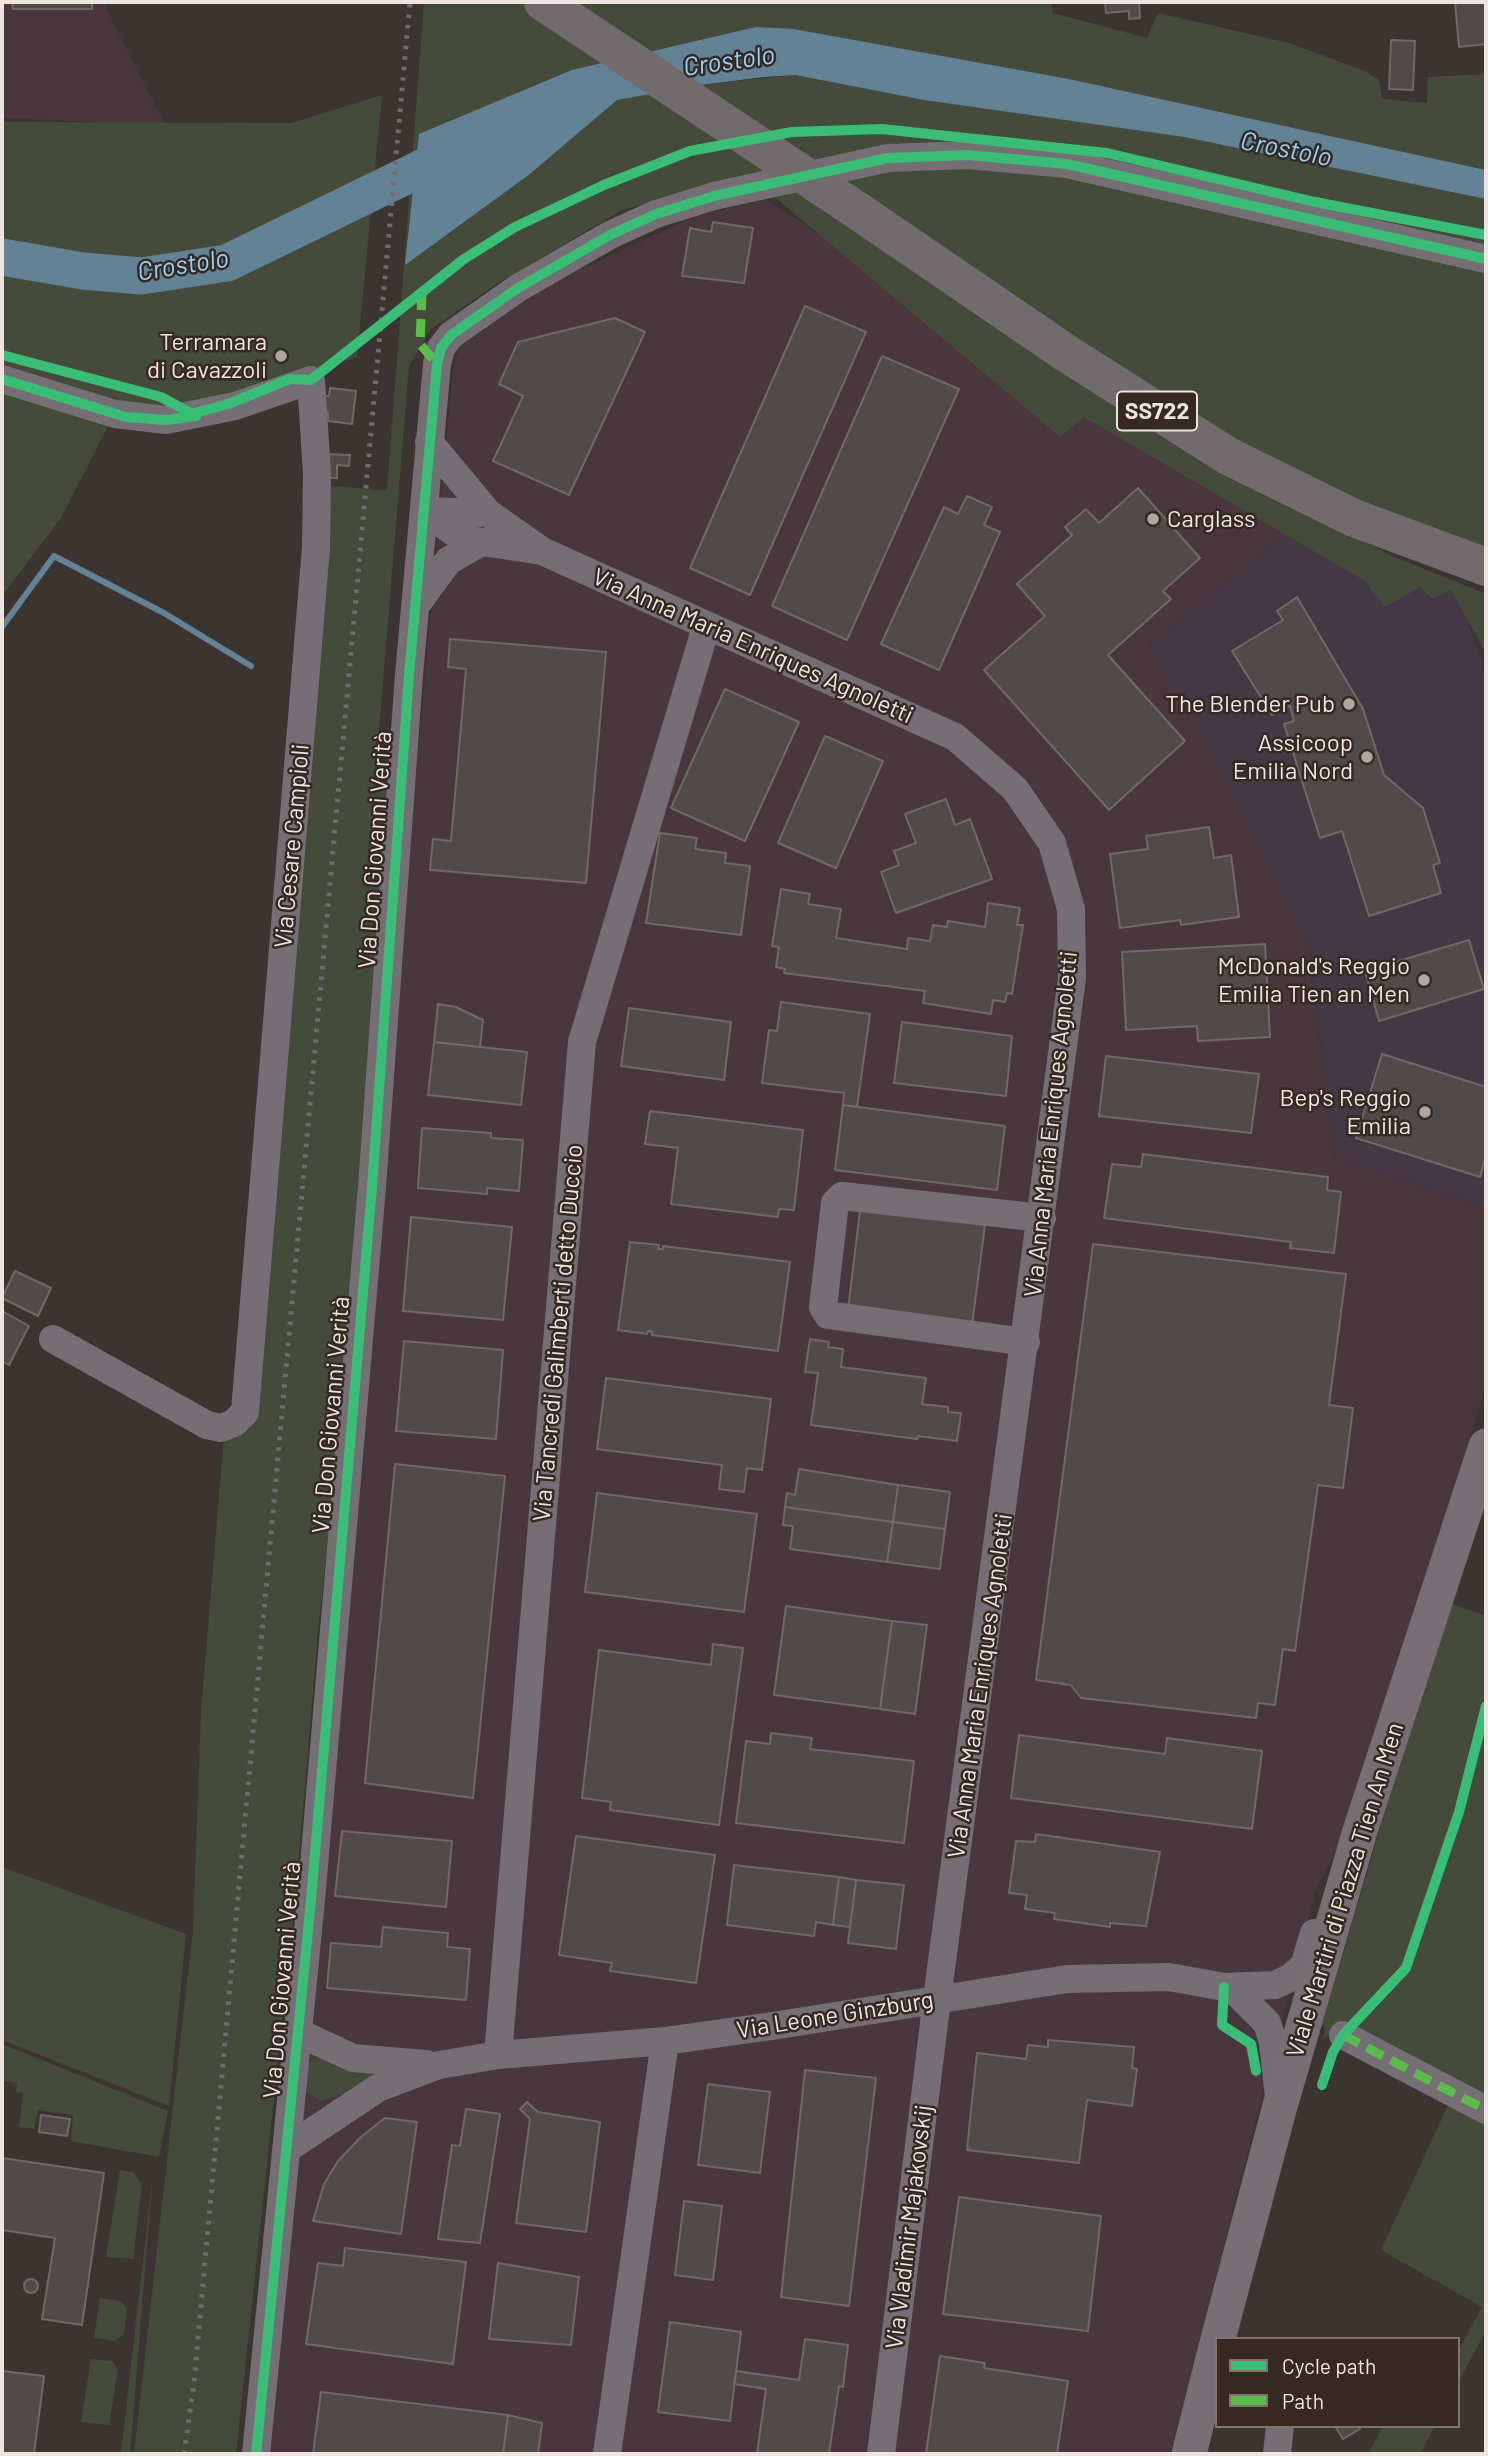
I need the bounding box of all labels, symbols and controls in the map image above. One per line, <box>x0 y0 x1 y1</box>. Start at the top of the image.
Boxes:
water label: Crostolo <box>681 39 777 83</box>
water label: Crostolo <box>1238 125 1334 173</box>
water label: Crostolo <box>135 242 231 288</box>
place label: Terramara di Cavazzoli <box>147 328 267 384</box>
marker: Terramara di Cavazzoli <box>273 348 289 364</box>
road number: SS722 <box>1117 392 1197 430</box>
place label: Carglass <box>1167 505 1255 533</box>
marker: Carglass <box>1145 511 1161 527</box>
street label: Via Anna Maria Enriques Agnoletti <box>588 562 918 730</box>
place label: The Blender Pub <box>1165 690 1335 718</box>
marker: The Blender Pub <box>1341 696 1357 712</box>
place label: Assicoop Emilia Nord <box>1233 729 1353 785</box>
street label: Via Don Giovanni Verità <box>352 730 398 970</box>
street label: Via Cesare Campioli <box>269 743 315 949</box>
marker: Assicoop Emilia Nord <box>1359 749 1375 765</box>
street label: Via Anna Maria Enriques Agnoletti <box>1018 949 1084 1299</box>
place label: McDonald's Reggio Emilia Tien an Men <box>1217 952 1410 1008</box>
marker: McDonald's Reggio Emilia Tien an Men <box>1416 972 1432 988</box>
place label: Bep's Reggio Emilia <box>1279 1084 1411 1140</box>
marker: Bep's Reggio Emilia <box>1417 1104 1433 1120</box>
street label: Via Tancredi Galimberti detto Duccio <box>527 1143 589 1523</box>
street label: Via Don Giovanni Verità <box>306 1295 356 1535</box>
street label: Via Anna Maria Enriques Agnoletti <box>942 1512 1018 1860</box>
street label: Viale Martiri di Piazza Tien An Men <box>1280 1719 1410 2061</box>
street label: Via Don Giovanni Verità <box>257 1860 307 2100</box>
street label: Via Leone Ginzburg <box>735 1985 935 2045</box>
street label: Via Vladimir Majakovskij <box>880 2103 938 2351</box>
legend <box>1215 2337 1460 2428</box>
text: Cycle path <box>1282 2353 1376 2378</box>
text: Path <box>1282 2388 1324 2413</box>

